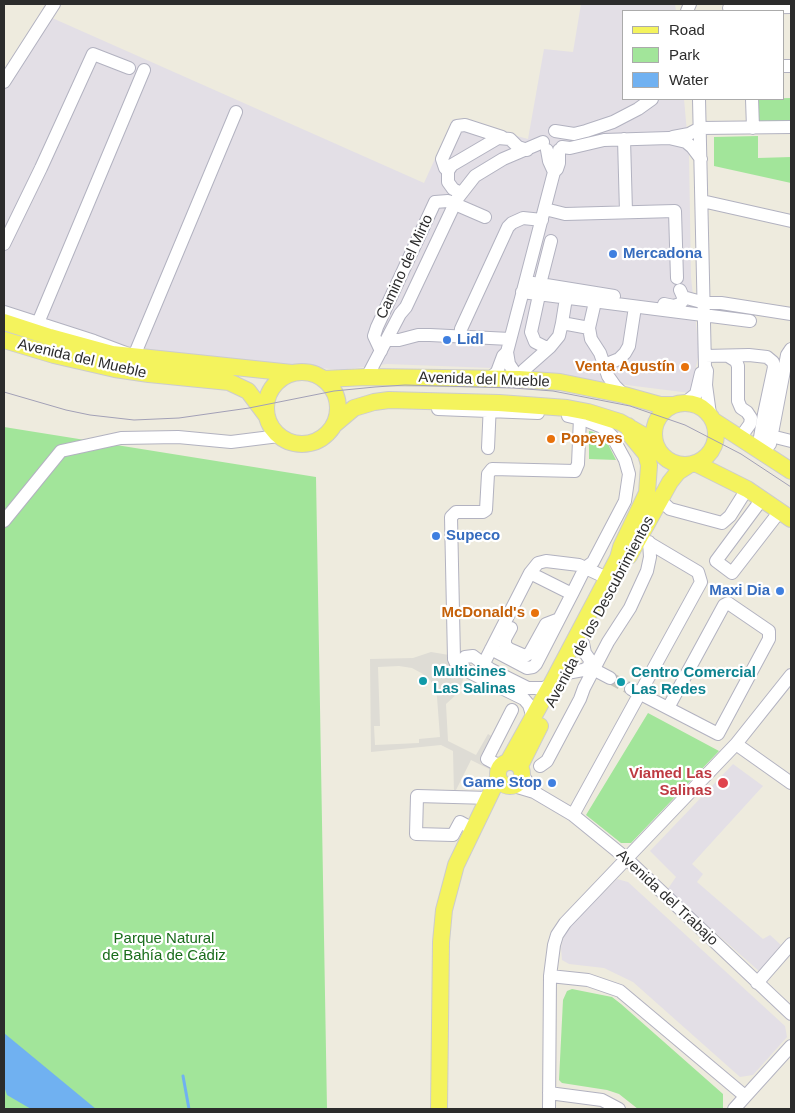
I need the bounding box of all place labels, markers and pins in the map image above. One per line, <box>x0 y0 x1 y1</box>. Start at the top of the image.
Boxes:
place label: Mercadona <box>623 245 702 263</box>
marker: Mercadona <box>607 248 619 260</box>
place label: Lidl <box>457 331 484 349</box>
marker: Lidl <box>441 334 453 346</box>
place label: Venta Agustín <box>575 358 675 376</box>
marker: Venta Agustín <box>679 361 691 373</box>
place label: Popeyes <box>561 430 623 448</box>
marker: Popeyes <box>545 433 557 445</box>
place label: Supeco <box>446 527 500 545</box>
marker: Supeco <box>430 530 442 542</box>
place label: Maxi Dia <box>709 582 770 600</box>
marker: Maxi Dia <box>774 585 786 597</box>
place label: McDonald's <box>441 604 525 622</box>
marker: McDonald's <box>529 607 541 619</box>
place label: Multicines Las Salinas <box>433 663 516 698</box>
place label: Centro Comercial Las Redes <box>631 664 756 699</box>
marker: Multicines Las Salinas <box>417 675 429 687</box>
marker: Centro Comercial Las Redes <box>615 676 627 688</box>
place label: Viamed Las Salinas <box>629 765 712 800</box>
place label: Game Stop <box>463 774 542 792</box>
marker: Viamed Las Salinas <box>716 776 730 790</box>
marker: Game Stop <box>546 777 558 789</box>

